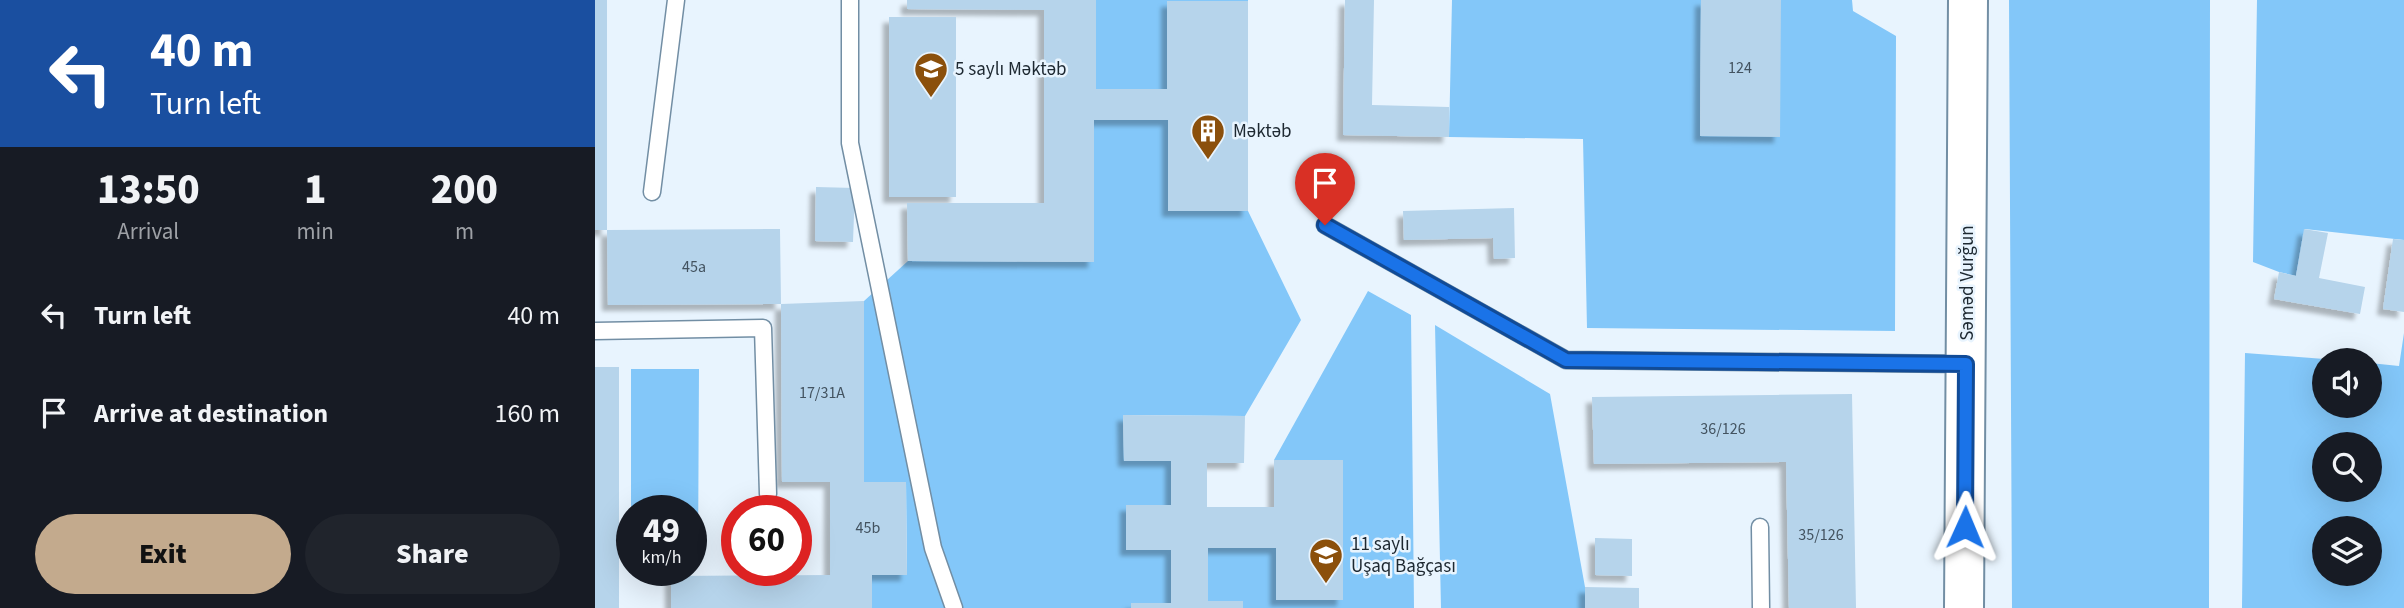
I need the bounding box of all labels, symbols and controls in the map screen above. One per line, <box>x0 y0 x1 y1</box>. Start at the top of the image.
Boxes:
text: 40 m <box>150 16 254 86</box>
icon: left <box>35 28 126 119</box>
school or university icon: 5 saylı Məktəb <box>912 50 950 99</box>
place label: 5 saylı Məktəb <box>955 56 1067 83</box>
house number: 124 <box>1728 57 1752 79</box>
text: Turn left <box>150 81 261 127</box>
building icon: Məktəb <box>1189 112 1227 161</box>
place label: Məktəb <box>1233 118 1292 145</box>
pin <box>1295 153 1355 225</box>
text: 13:50 <box>97 160 200 220</box>
text: 1 <box>304 160 326 220</box>
text: 200 <box>431 160 498 220</box>
icon: arrive <box>1306 164 1344 202</box>
text: Arrival <box>117 215 179 248</box>
text: min <box>297 215 334 248</box>
text: m <box>455 215 474 248</box>
street label: Səməd Vurğun <box>1954 225 1981 341</box>
house number: 45a <box>682 256 706 278</box>
icon: left <box>35 296 73 334</box>
text: Turn left <box>94 297 191 334</box>
text: 40 m <box>507 297 560 334</box>
map controls <box>2312 348 2382 586</box>
button: sound <box>2312 348 2382 418</box>
house number: 17/31A <box>799 382 845 404</box>
icon: arrive <box>35 394 73 432</box>
text: Arrive at destination <box>94 395 328 432</box>
text: 160 m <box>494 395 560 432</box>
house number: 36/126 <box>1700 418 1746 440</box>
button: search <box>2312 432 2382 502</box>
position arrow <box>1928 490 2002 564</box>
speed limit sign: 60 <box>721 495 812 586</box>
text: 49 <box>643 506 680 556</box>
button: Exit <box>35 514 291 594</box>
button: Share <box>305 514 560 594</box>
button: layers <box>2312 516 2382 586</box>
house number: 45b <box>856 517 881 539</box>
house number: 35/126 <box>1798 524 1844 546</box>
place label: 11 saylı Uşaq Bağçası <box>1351 531 1456 580</box>
school or university icon: 11 saylı Uşaq Bağçası <box>1307 536 1345 585</box>
text: km/h <box>642 545 681 570</box>

